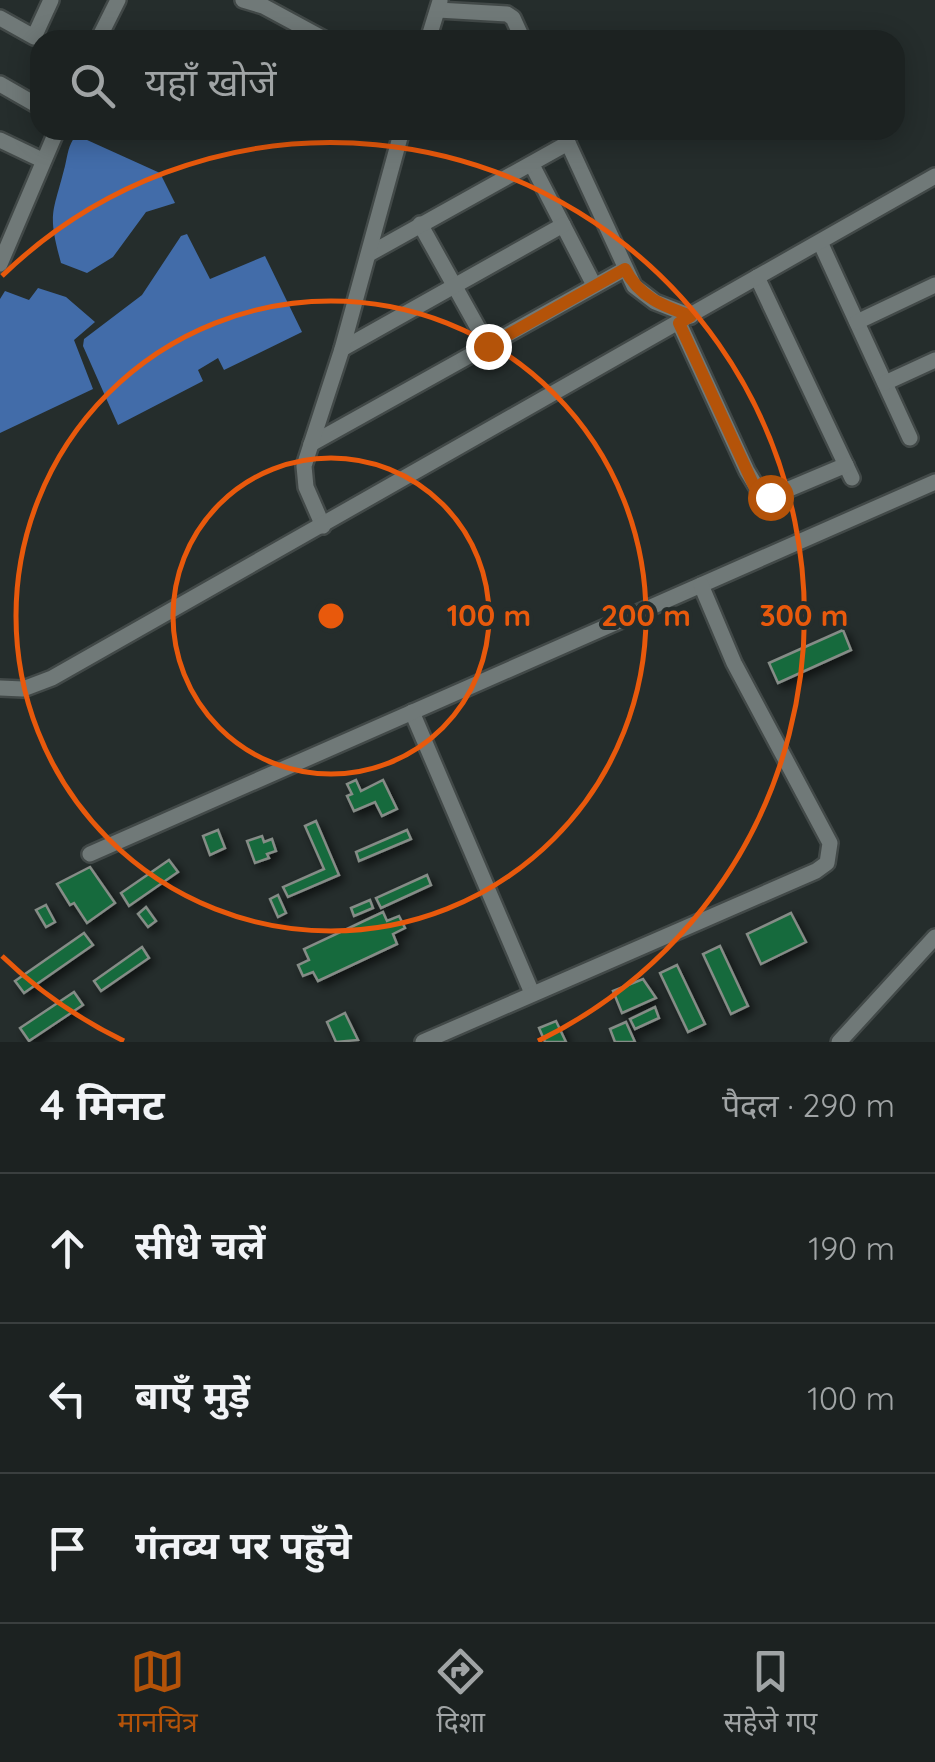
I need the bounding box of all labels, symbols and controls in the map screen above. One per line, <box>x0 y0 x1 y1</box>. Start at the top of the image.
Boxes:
search box <box>30 30 905 140</box>
icon: search <box>65 58 120 113</box>
text: यहाँ खोजें <box>145 58 277 106</box>
route end <box>466 324 512 370</box>
route start <box>748 475 794 521</box>
text: 100 m <box>447 596 531 634</box>
text: 200 m <box>601 596 691 634</box>
text: 300 m <box>759 596 849 634</box>
centre of rings <box>313 598 349 634</box>
text: 4 मिनट <box>40 1078 165 1131</box>
text: पैदल · 290 m <box>722 1085 895 1125</box>
icon: ahead <box>40 1221 95 1276</box>
text: सीधे चलें <box>135 1221 265 1269</box>
text: 190 m <box>808 1228 895 1268</box>
icon: left <box>40 1371 95 1426</box>
text: बाएँ मुड़ें <box>135 1371 250 1419</box>
text: 100 m <box>807 1378 895 1418</box>
icon: arrive <box>40 1521 95 1576</box>
text: गंतव्य पर पहुँचे <box>135 1521 352 1569</box>
tab: मानचित्र <box>118 1644 198 1743</box>
tab: दिशा <box>433 1644 488 1743</box>
tab: सहेजे गए <box>724 1644 817 1743</box>

